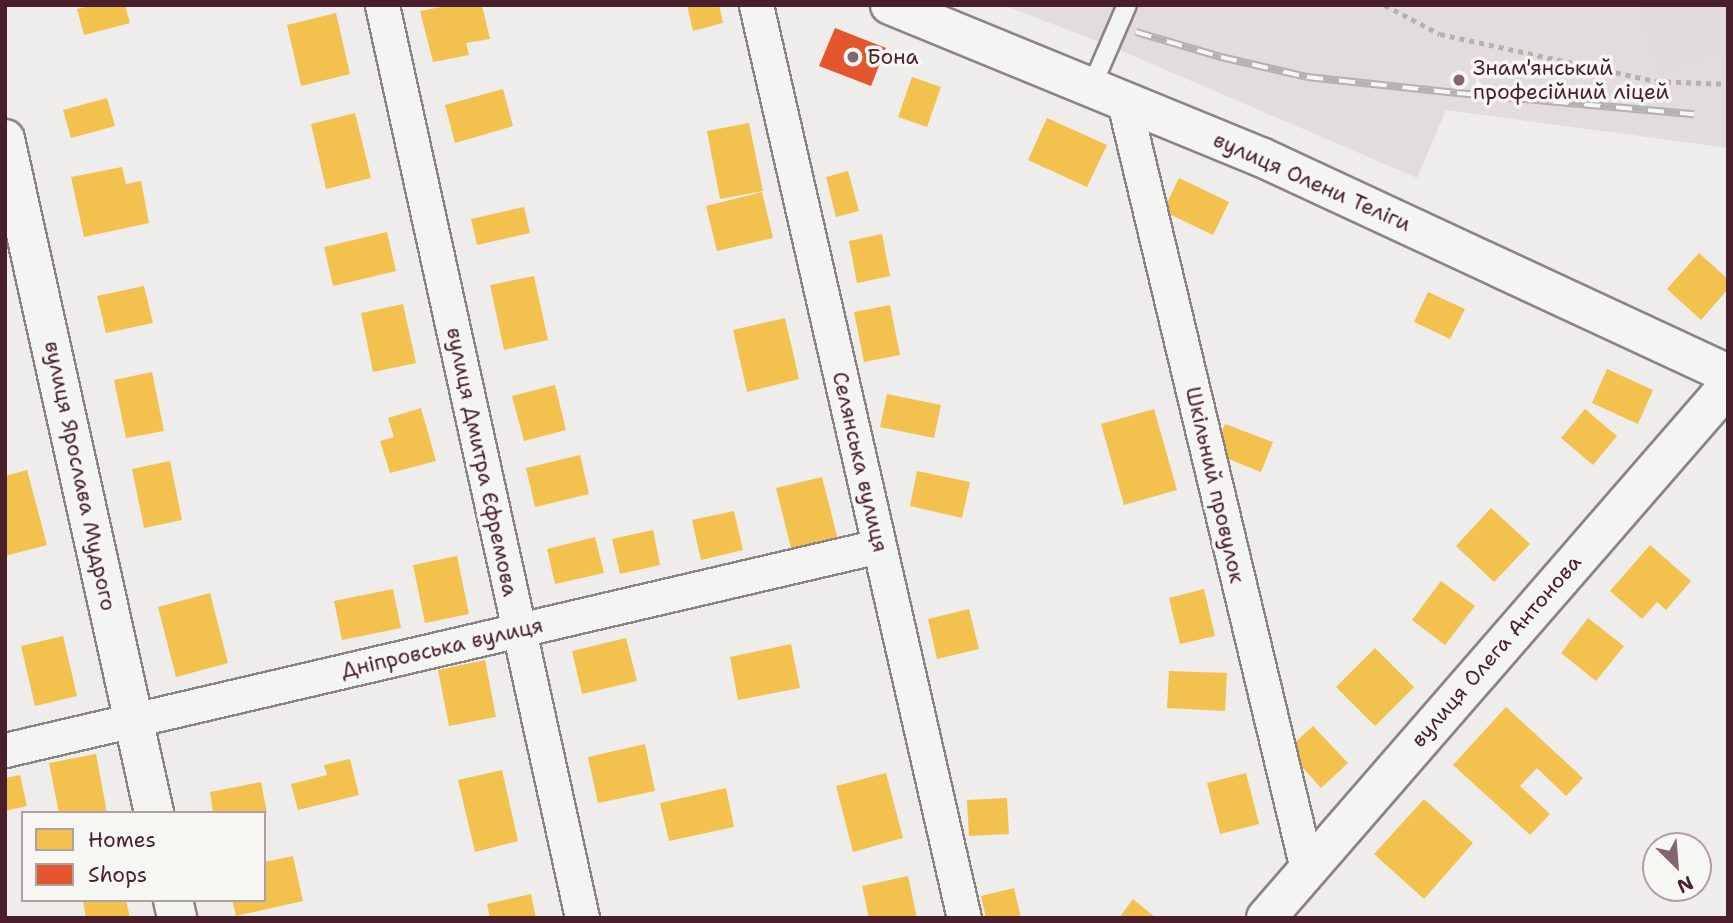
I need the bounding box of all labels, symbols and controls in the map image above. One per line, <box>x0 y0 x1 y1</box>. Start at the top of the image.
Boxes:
place label: Бона <box>867 44 919 70</box>
marker: Бона <box>845 49 861 65</box>
place label: Знам'янський професійний ліцей <box>1473 55 1669 105</box>
marker: Знам'янський професійний ліцей <box>1451 72 1467 88</box>
street label: вулиця Олени Теліги <box>1209 127 1415 237</box>
street label: вулиця Дмитра Єфремова <box>441 325 523 599</box>
street label: вулиця Ярослава Мудрого <box>39 339 121 613</box>
street label: Селянська вулиця <box>827 369 893 555</box>
street label: Шкільний провулок <box>1180 384 1250 586</box>
street label: вулиця Олега Антонова <box>1406 550 1586 752</box>
street label: Дніпровська вулиця <box>339 612 545 684</box>
legend <box>21 811 266 902</box>
text: Homes <box>88 826 156 854</box>
north arrow <box>1642 832 1712 902</box>
text: Shops <box>88 861 147 889</box>
text: N <box>1673 870 1697 899</box>

